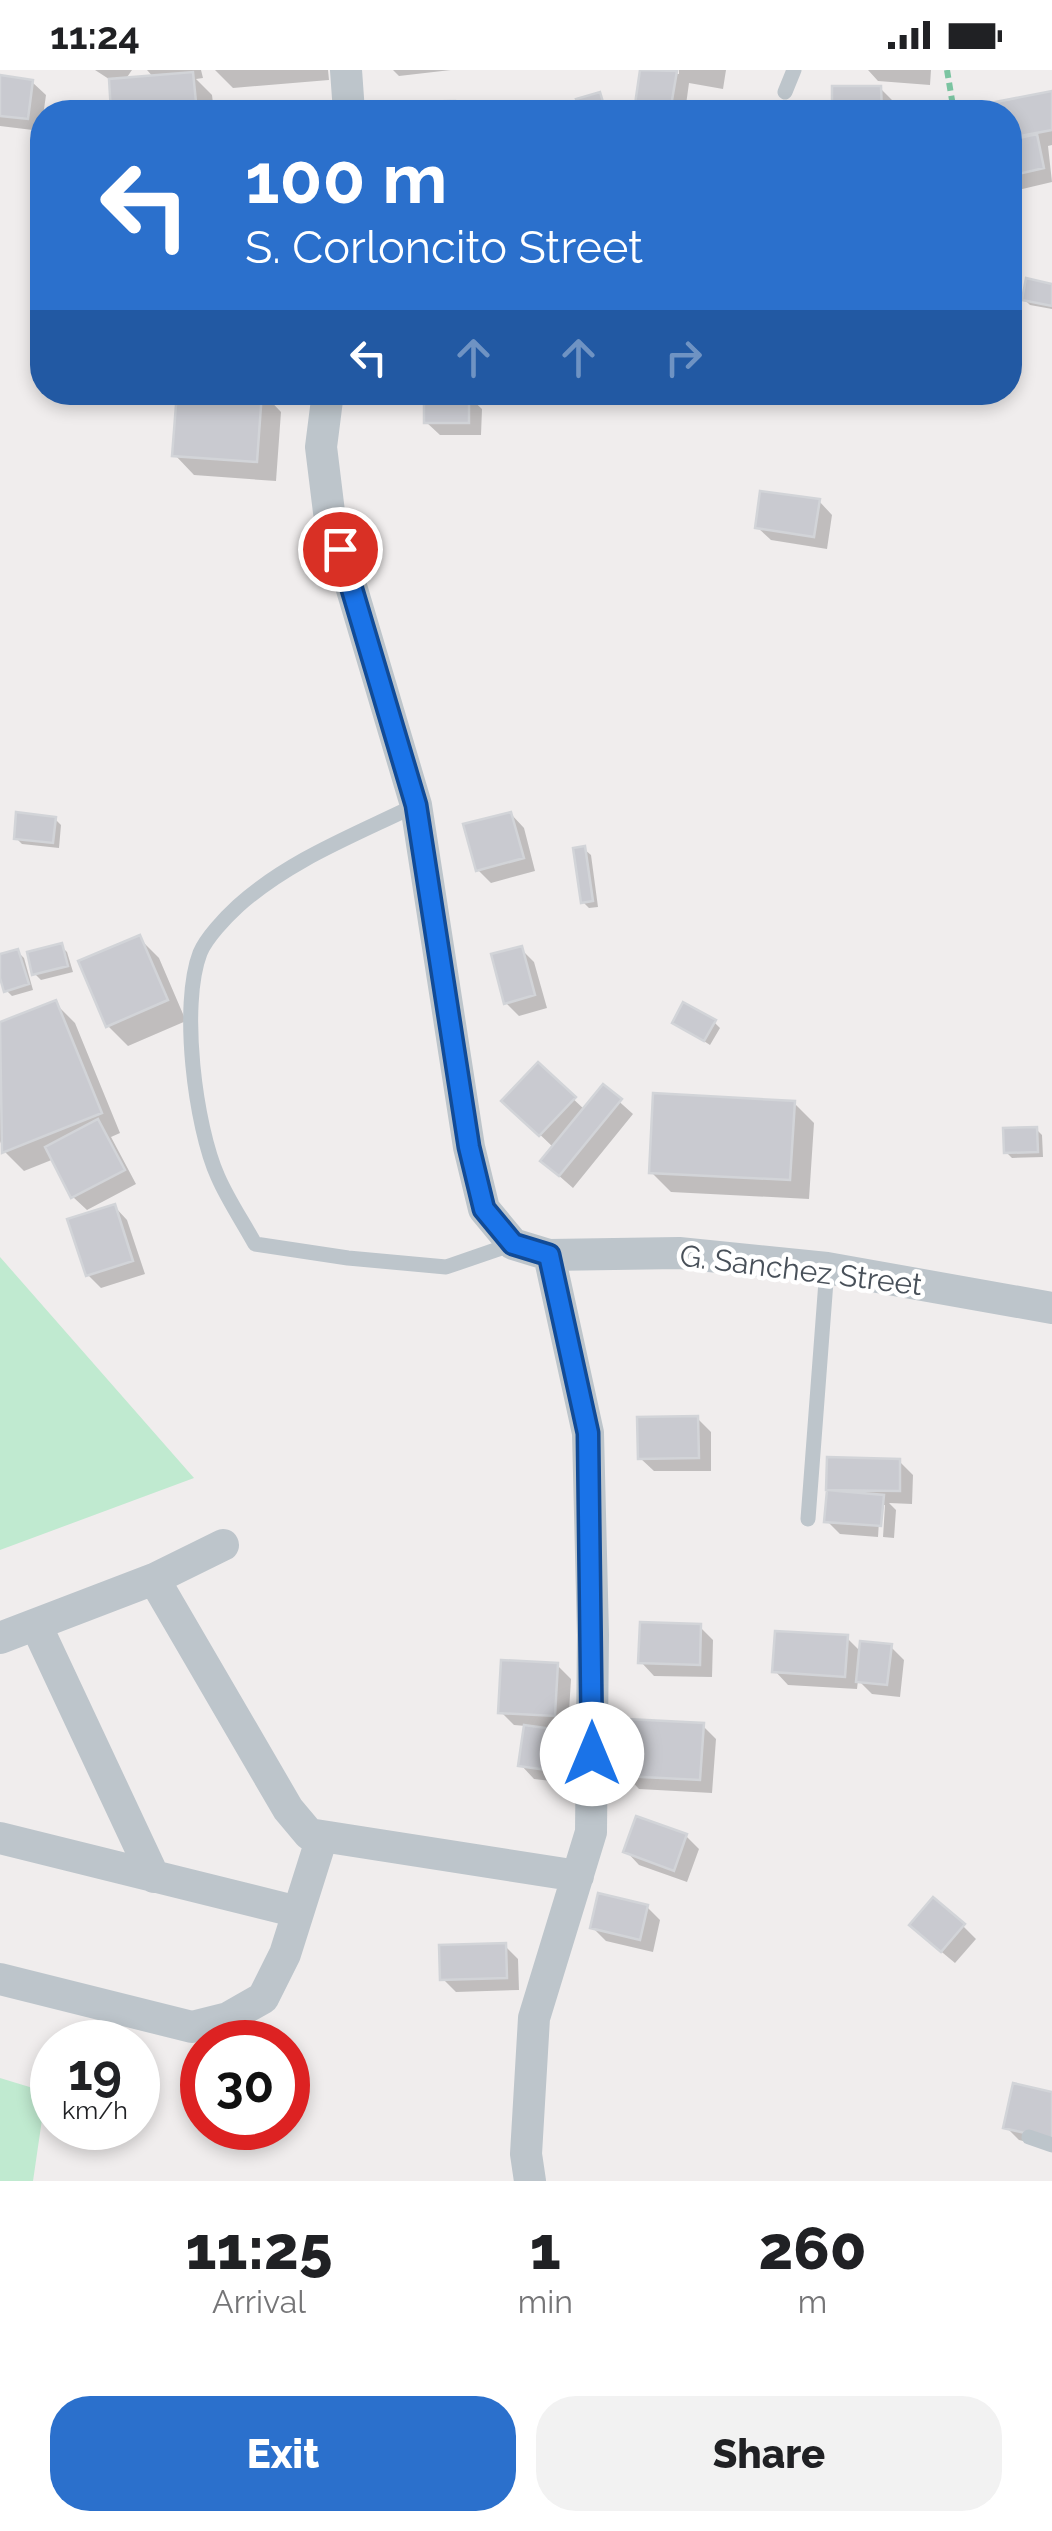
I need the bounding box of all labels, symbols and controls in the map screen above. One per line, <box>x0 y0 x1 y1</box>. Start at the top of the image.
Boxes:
text: 11:24 <box>50 13 140 58</box>
text: 100 m <box>245 137 448 219</box>
icon: left <box>80 140 210 270</box>
text: S. Corloncito Street <box>245 221 643 274</box>
icon: left <box>341 330 396 385</box>
icon: ahead <box>446 330 501 385</box>
icon: ahead <box>551 330 606 385</box>
icon: right <box>656 330 711 385</box>
pin <box>298 507 383 592</box>
icon: arrive <box>313 522 368 577</box>
street label: G. Sanchez Street <box>678 1238 924 1302</box>
position arrow <box>540 1702 644 1806</box>
speed limit sign: 30 <box>180 2020 310 2150</box>
text: 19 <box>68 2043 122 2102</box>
text: km/h <box>62 2095 128 2125</box>
text: 11:25 <box>185 2213 332 2283</box>
text: 1 <box>530 2213 561 2283</box>
text: 260 <box>758 2213 867 2283</box>
text: Arrival <box>212 2283 306 2320</box>
text: min <box>518 2283 573 2320</box>
text: m <box>798 2283 827 2320</box>
button: Exit <box>50 2396 516 2511</box>
button: Share <box>536 2396 1002 2511</box>

